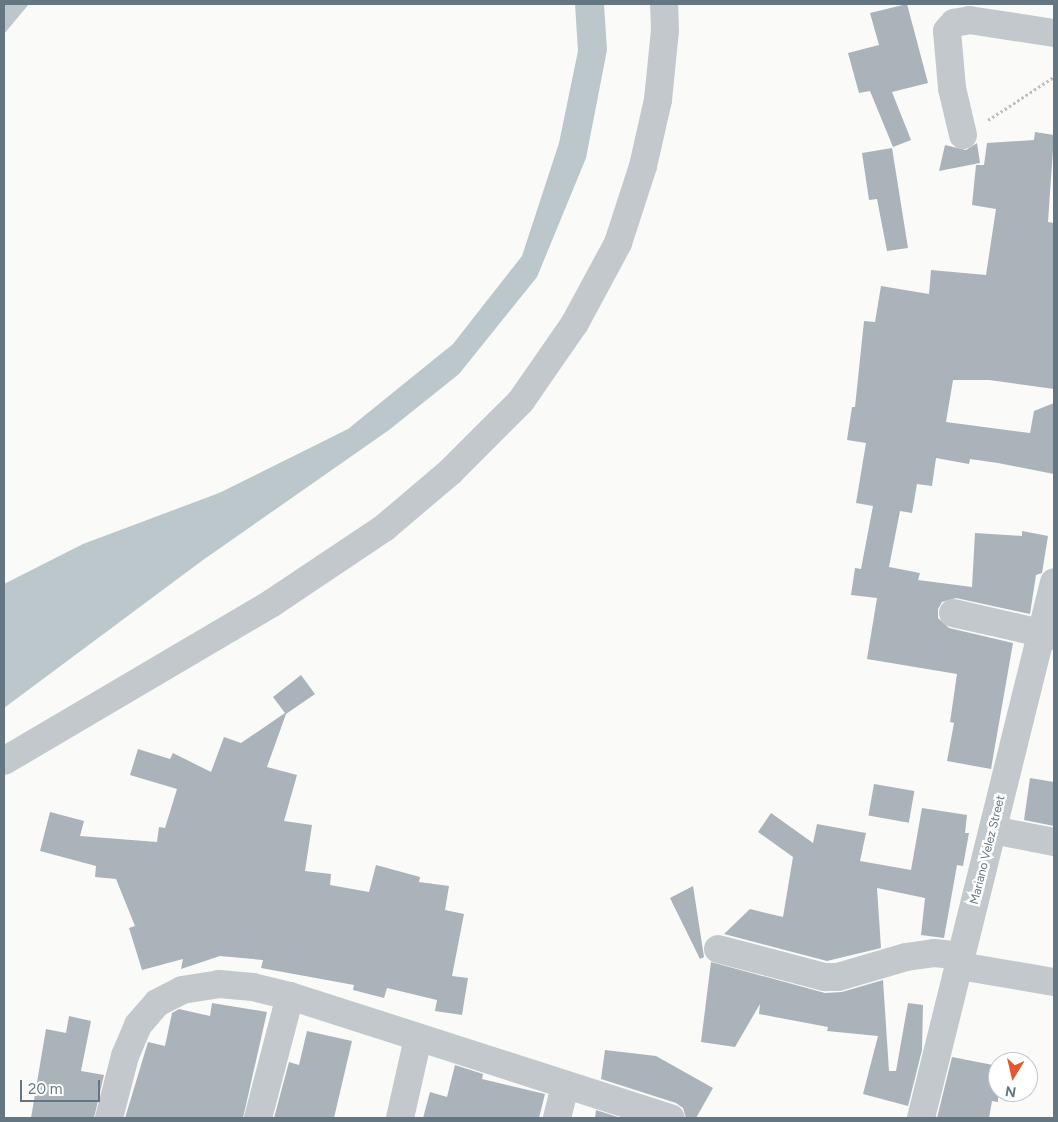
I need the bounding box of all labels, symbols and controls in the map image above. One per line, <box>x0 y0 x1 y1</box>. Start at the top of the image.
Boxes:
street label: Mariano Velez Street <box>967 794 1009 906</box>
north arrow <box>988 1052 1038 1102</box>
scale bar <box>22 1070 102 1102</box>
text: 20 m <box>28 1080 62 1098</box>
text: N <box>1004 1082 1017 1101</box>

